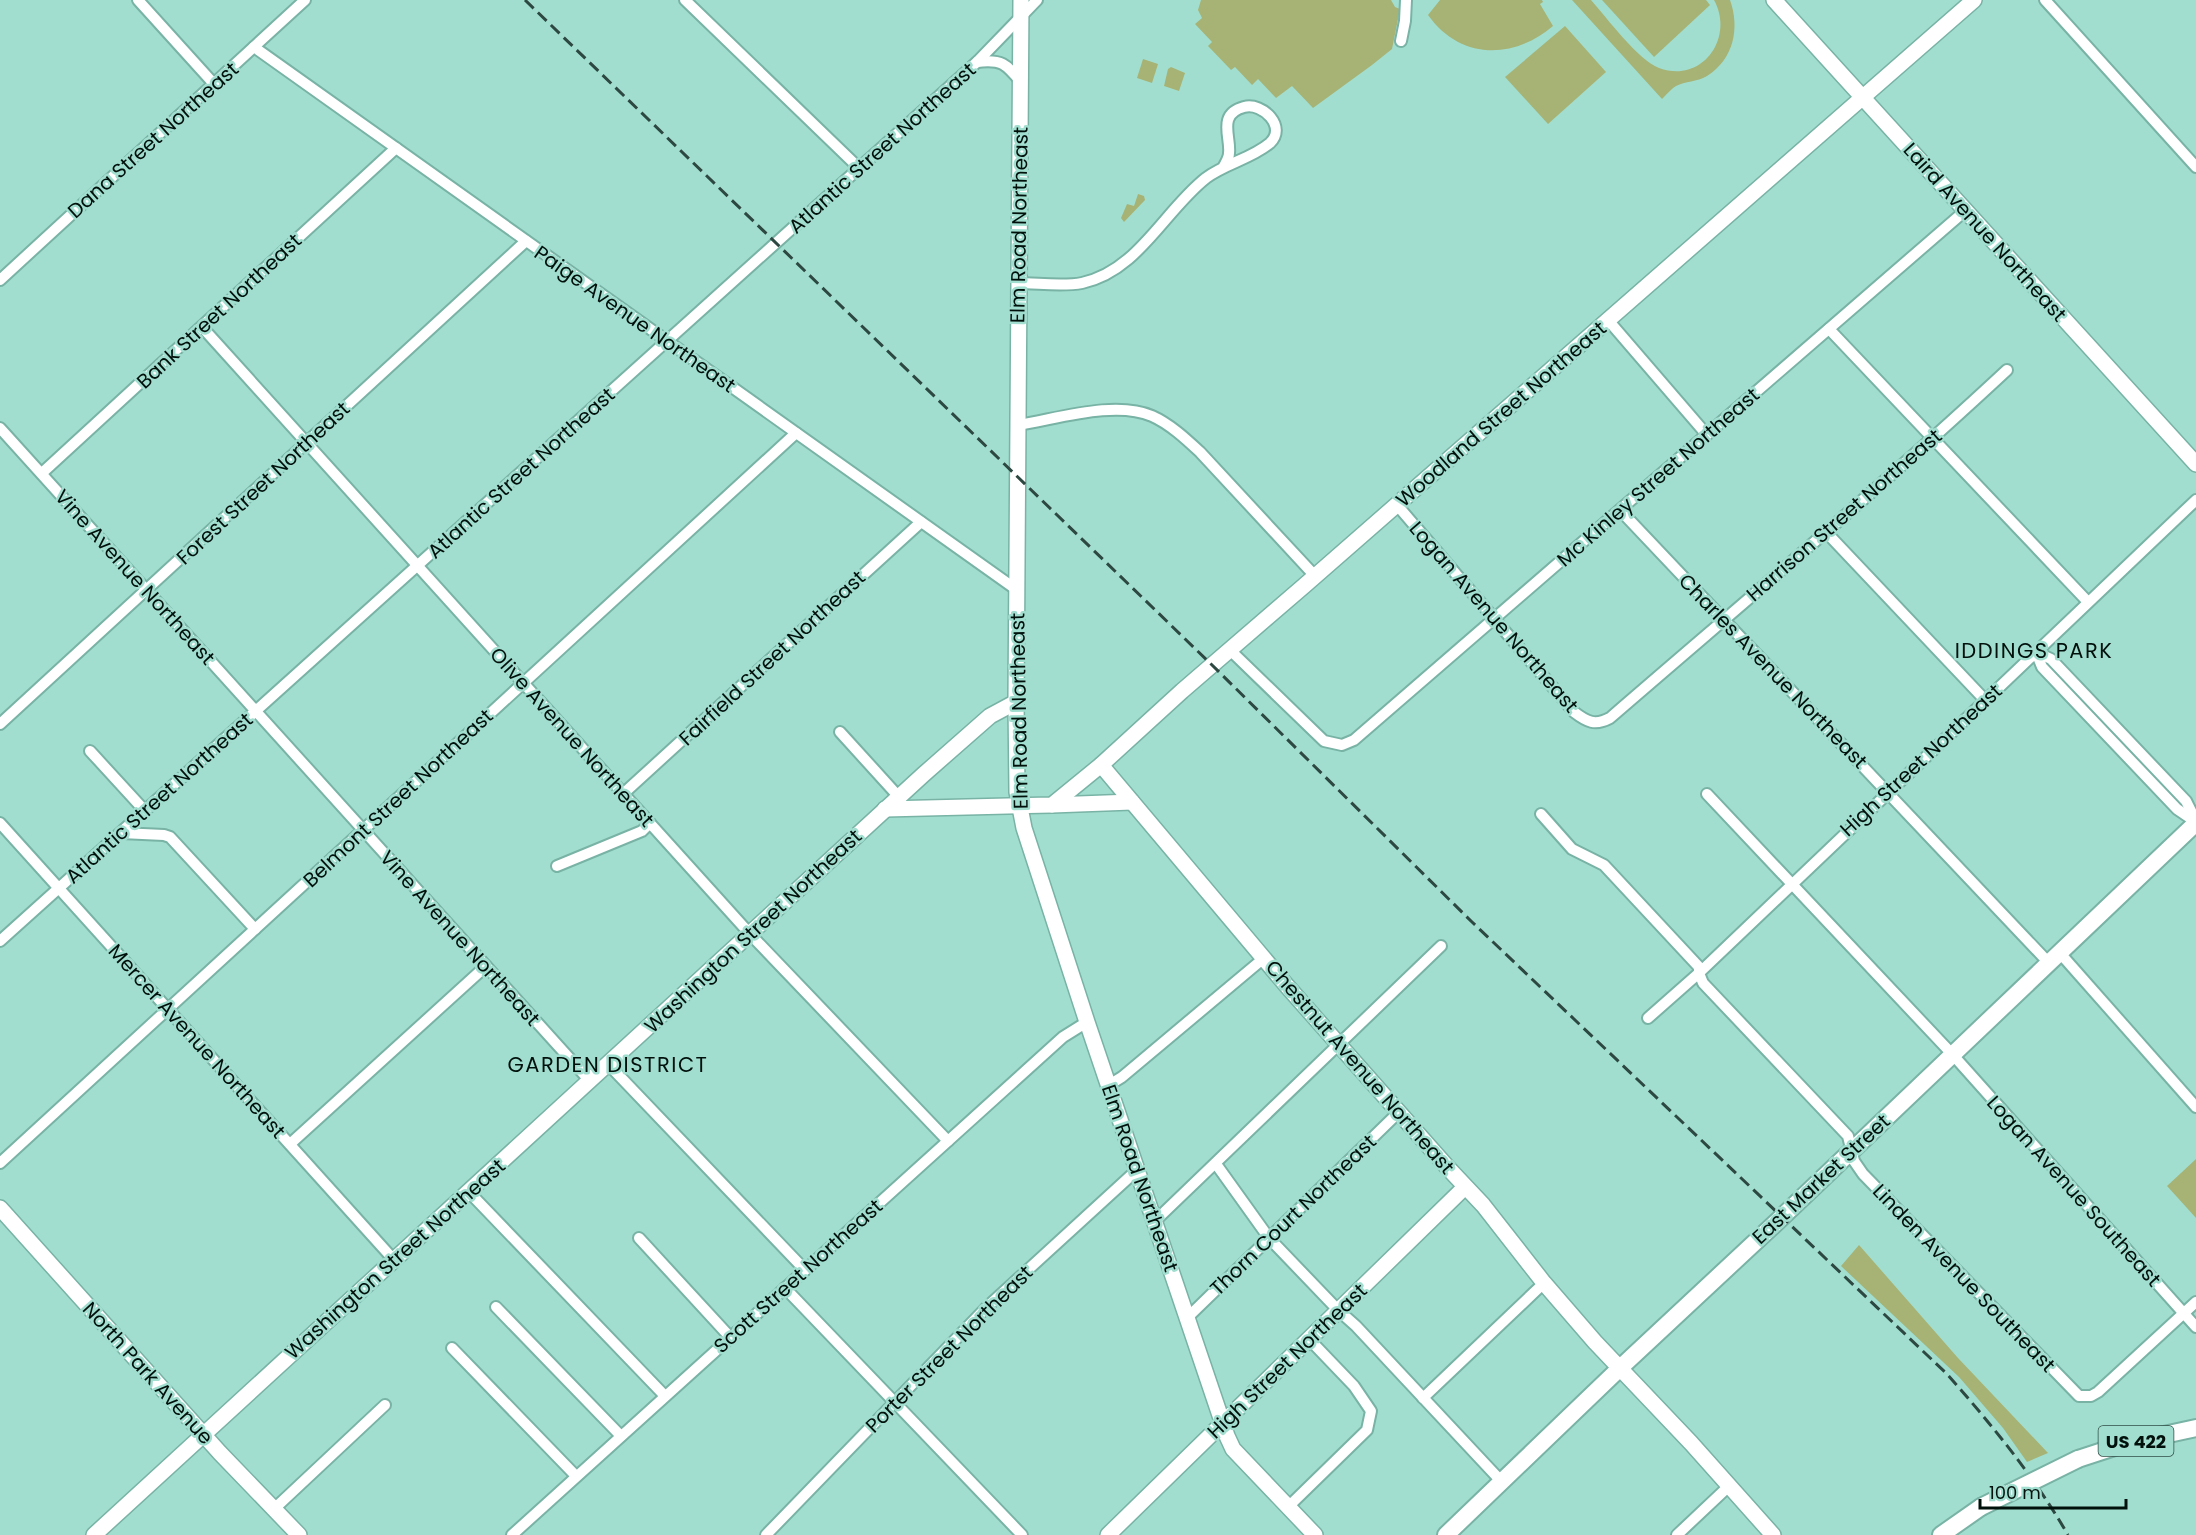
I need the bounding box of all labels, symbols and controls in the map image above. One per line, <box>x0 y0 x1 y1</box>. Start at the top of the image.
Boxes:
street label: Dana Street Northeast <box>61 56 245 224</box>
street label: Atlantic Street Northeast <box>782 56 982 240</box>
street label: Elm Road Northeast <box>1003 127 1035 323</box>
street label: Laird Avenue Northeast <box>1897 136 2073 328</box>
street label: Bank Street Northeast <box>130 227 308 395</box>
street label: Paige Avenue Northeast <box>529 239 741 399</box>
street label: Woodland Street Northeast <box>1390 315 1612 513</box>
street label: Atlantic Street Northeast <box>421 381 621 565</box>
street label: Mc Kinley Street Northeast <box>1551 381 1765 573</box>
street label: Forest Street Northeast <box>170 395 356 571</box>
street label: Harrison Street Northeast <box>1740 422 1948 608</box>
street label: Vine Avenue Northeast <box>48 483 222 671</box>
street label: Logan Avenue Northeast <box>1403 515 1585 719</box>
street label: Fairfield Street Northeast <box>673 564 871 752</box>
street label: Charles Avenue Northeast <box>1672 567 1874 775</box>
street label: Elm Road Northeast <box>1003 613 1035 809</box>
district label: IDDINGS PARK <box>1955 636 2113 665</box>
street label: Olive Avenue Northeast <box>484 641 660 833</box>
street label: High Street Northeast <box>1834 677 2008 843</box>
street label: Belmont Street Northeast <box>297 702 499 894</box>
street label: Atlantic Street Northeast <box>59 706 259 890</box>
street label: Washington Street Northeast <box>638 823 868 1039</box>
street label: Vine Avenue Northeast <box>373 844 547 1032</box>
street label: Mercer Avenue Northeast <box>102 938 292 1144</box>
street label: Chestnut Avenue Northeast <box>1259 954 1461 1180</box>
district label: GARDEN DISTRICT <box>508 1050 708 1079</box>
street label: Elm Road Northeast <box>1095 1081 1185 1275</box>
street label: Logan Avenue Southeast <box>1981 1089 2167 1293</box>
street label: East Market Street <box>1746 1108 1896 1250</box>
street label: Thorn Court Northeast <box>1204 1128 1382 1302</box>
street label: Washington Street Northeast <box>279 1152 511 1366</box>
street label: Linden Avenue Southeast <box>1866 1178 2062 1378</box>
street label: Scott Street Northeast <box>707 1192 889 1360</box>
street label: Porter Street Northeast <box>859 1259 1039 1439</box>
street label: High Street Northeast <box>1201 1277 1373 1445</box>
street label: North Park Avenue <box>76 1296 220 1450</box>
road number: US 422 <box>2098 1426 2174 1456</box>
scale bar <box>1980 1472 2126 1510</box>
text: 100 m <box>1989 1480 2041 1505</box>

